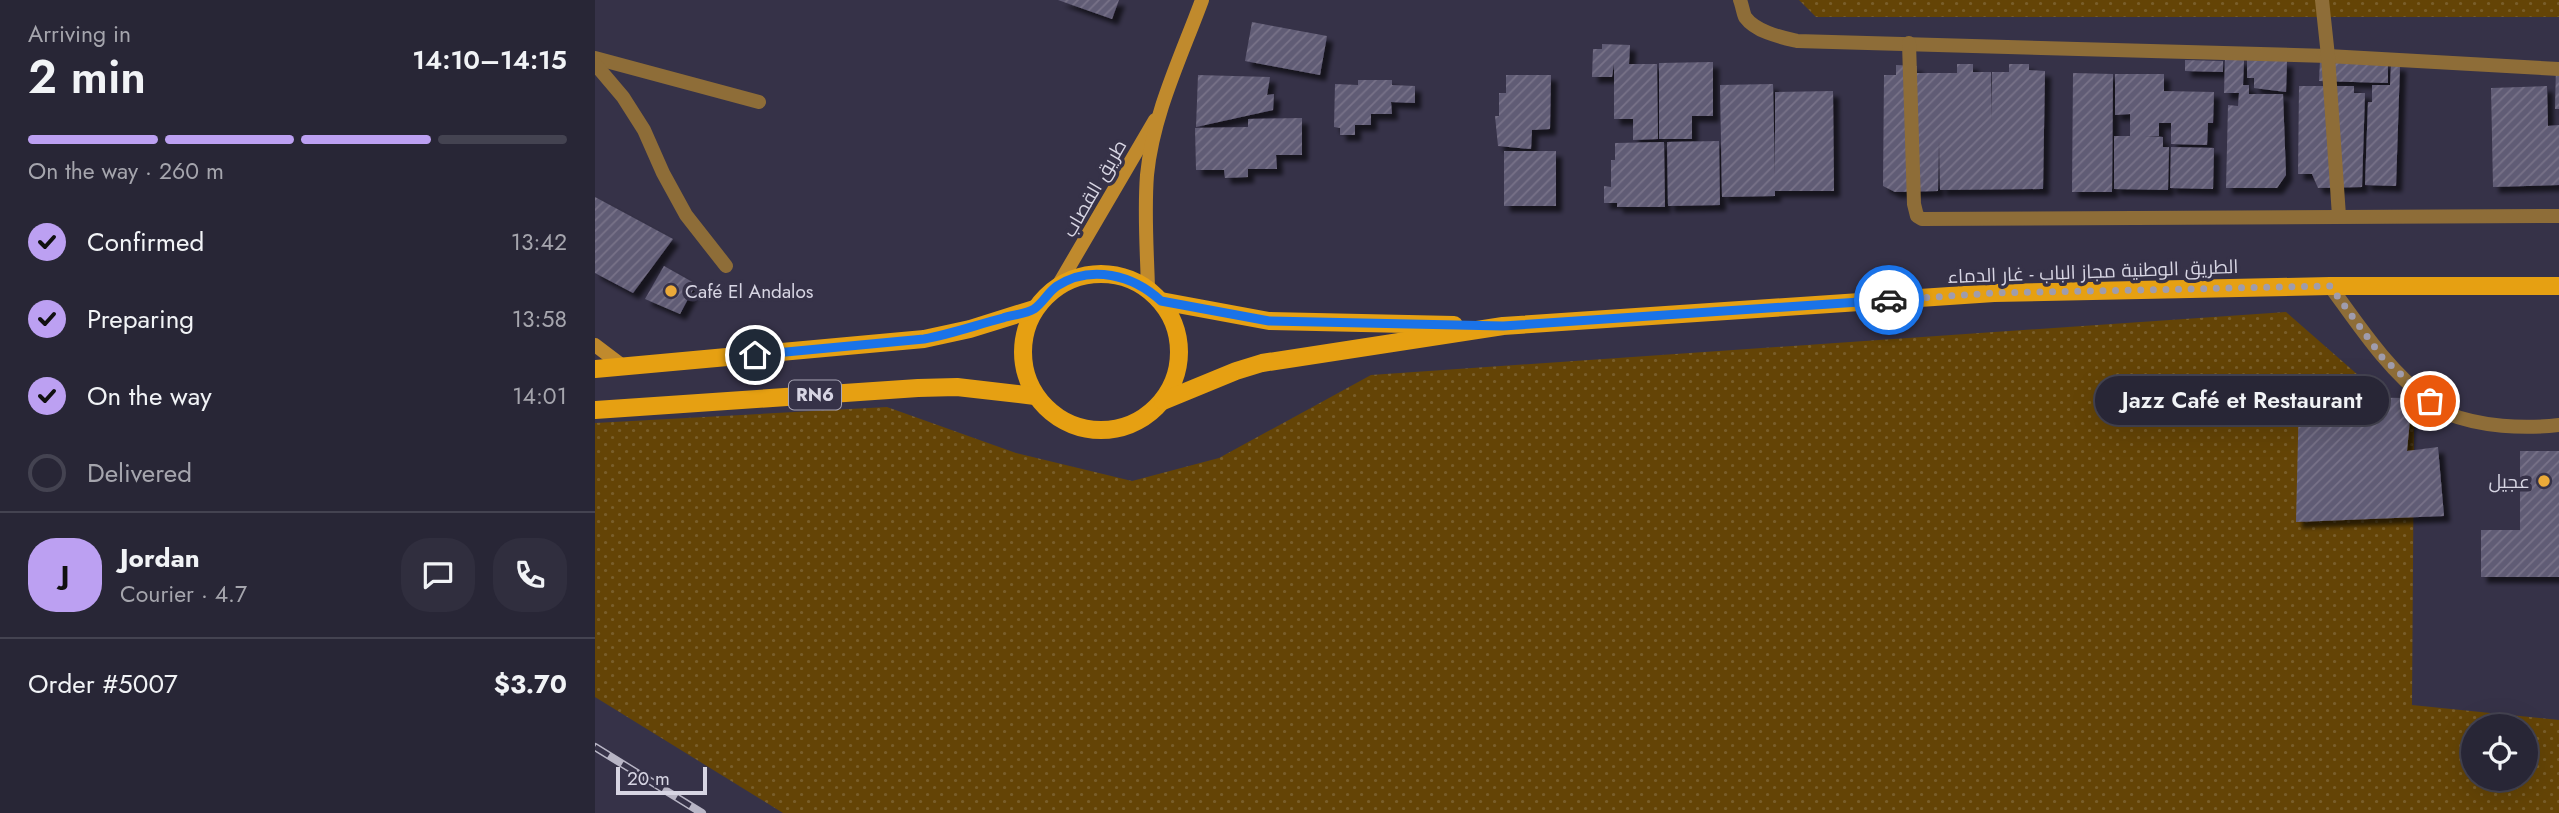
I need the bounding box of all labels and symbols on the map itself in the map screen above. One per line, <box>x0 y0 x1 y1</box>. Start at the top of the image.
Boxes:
street label: طريق القصاب <box>1056 135 1133 242</box>
street label: الطريق الوطنية مجاز الباب - غار الدماء <box>1947 253 2239 290</box>
courier <box>1854 265 1924 335</box>
place label: Café El Andalos <box>685 278 814 305</box>
marker: Café El Andalos <box>663 283 679 299</box>
pin <box>725 325 785 385</box>
pin <box>2400 371 2460 431</box>
callout: Jazz Café et Restaurant <box>2094 376 2388 426</box>
road number: RN6 <box>789 380 841 410</box>
place label: عجيل <box>2488 468 2530 495</box>
marker: عجيل <box>2536 473 2552 489</box>
scale bar <box>616 764 707 796</box>

